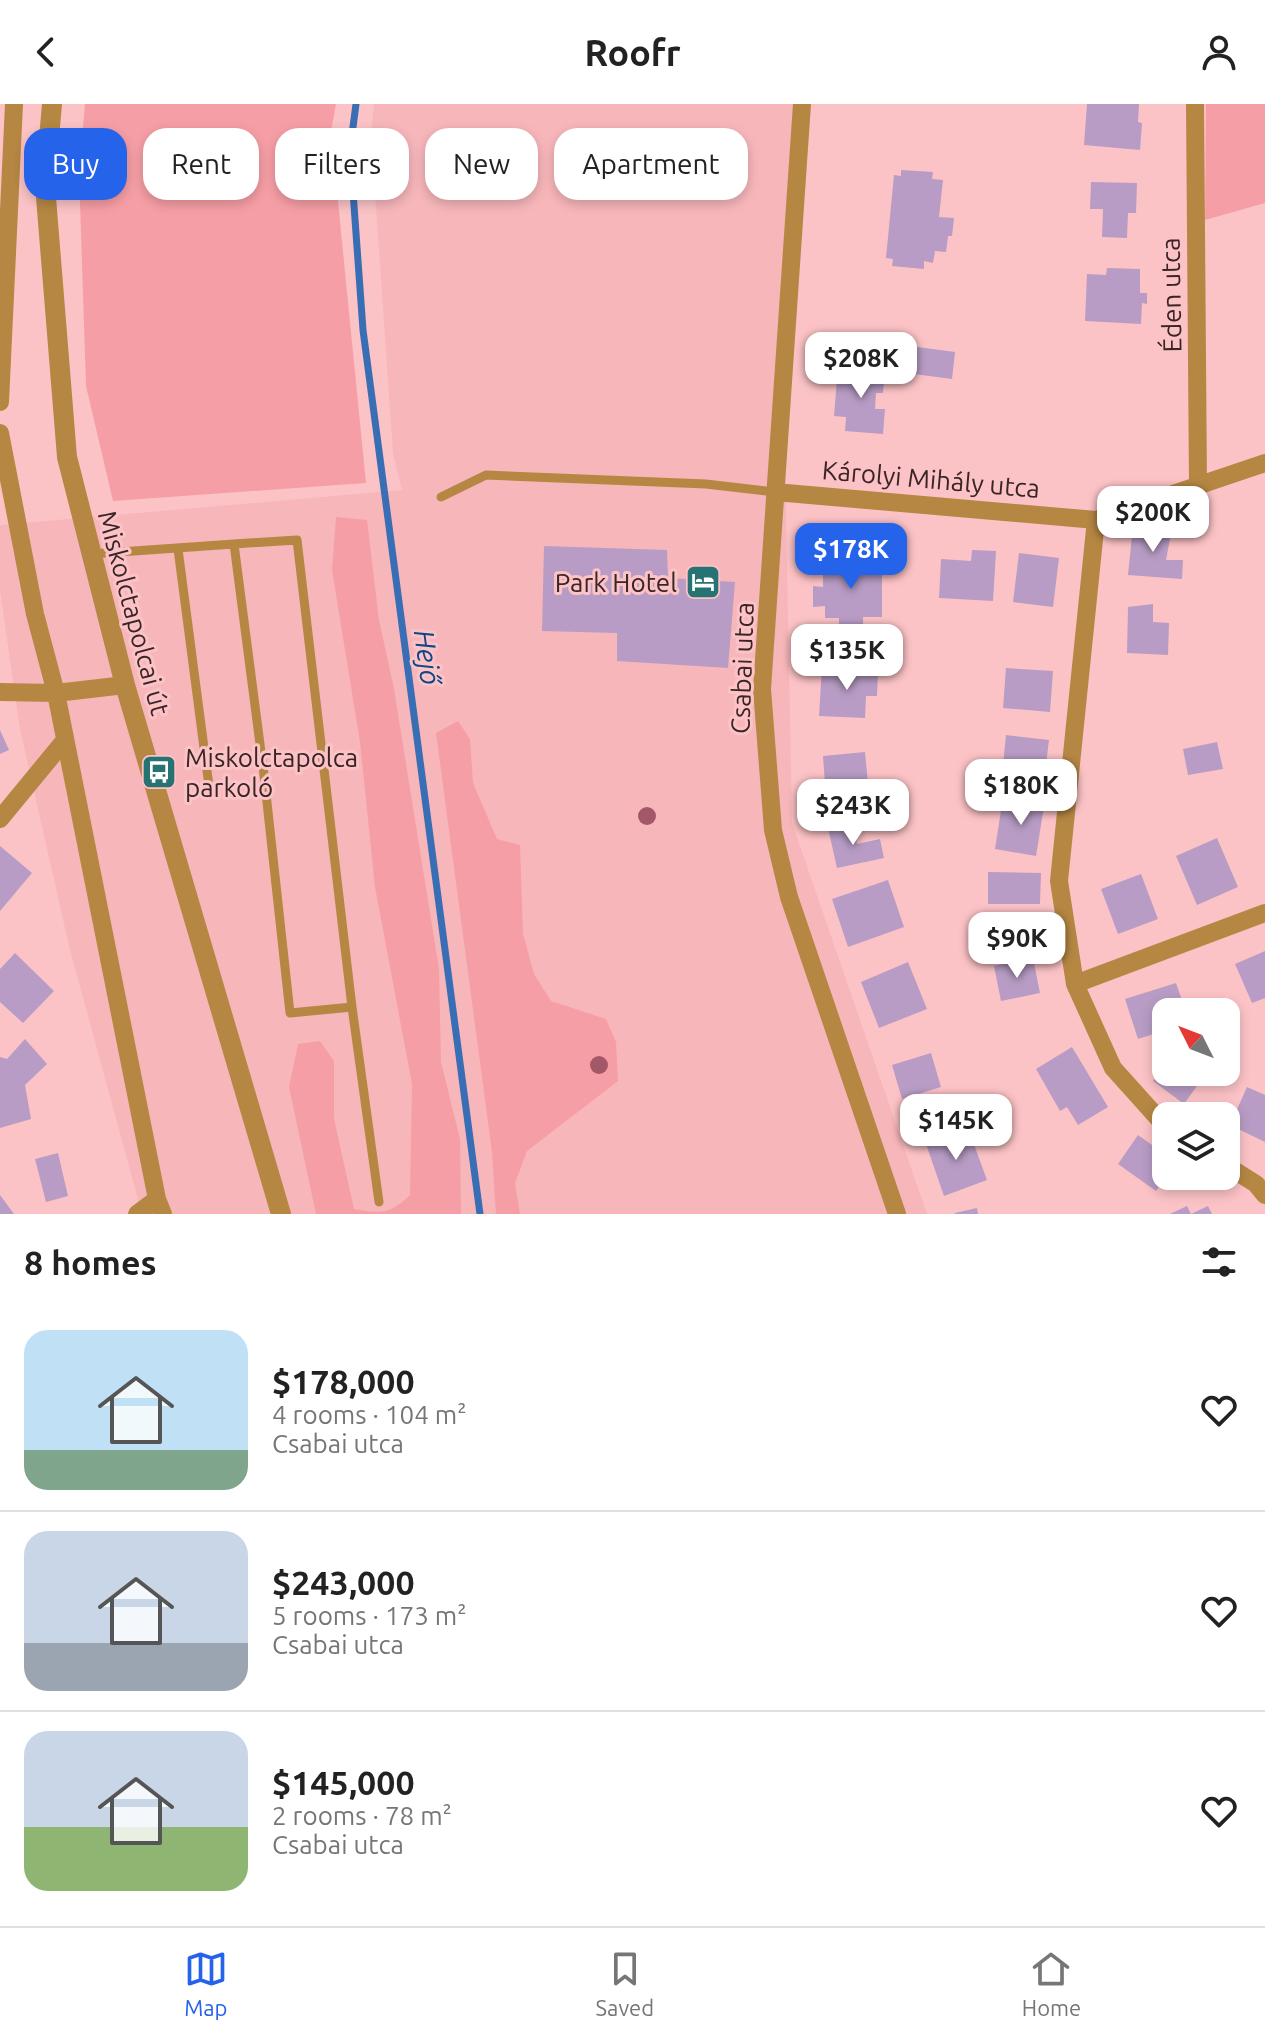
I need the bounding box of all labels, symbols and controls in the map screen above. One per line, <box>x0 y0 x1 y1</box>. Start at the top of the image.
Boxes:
icon: back <box>24 30 68 74</box>
icon: person <box>1197 30 1241 74</box>
text: Roofr <box>585 32 680 73</box>
chip: Buy <box>24 128 127 200</box>
chip: Rent <box>143 128 259 200</box>
chip: Filters <box>275 128 409 200</box>
chip: New <box>425 128 538 200</box>
chip: Apartment <box>554 128 748 200</box>
street label: Éden utca <box>1154 237 1187 353</box>
pin: $208K <box>805 332 917 400</box>
text: $208K <box>823 343 899 372</box>
street label: Károlyi Mihály utca <box>821 455 1041 503</box>
pin: $200K <box>1097 486 1209 554</box>
text: $200K <box>1115 497 1191 526</box>
street label: Miskolctapolcai út <box>93 508 175 718</box>
pin: $178K <box>795 523 907 591</box>
text: $178K <box>813 534 889 563</box>
hotel icon: Park Hotel <box>684 563 722 601</box>
place label: Park Hotel <box>555 568 677 597</box>
street label: Csabai utca <box>725 602 759 734</box>
pin: $135K <box>791 624 903 692</box>
water label: Hejő <box>409 628 447 688</box>
text: $135K <box>809 635 885 664</box>
place label: Miskolctapolca parkoló <box>185 743 358 802</box>
bus stop icon: Miskolctapolca parkoló <box>140 753 178 791</box>
pin: $180K <box>965 759 1077 827</box>
text: $180K <box>983 770 1059 799</box>
pin: $243K <box>797 779 909 847</box>
text: $243K <box>815 790 891 819</box>
pin: $90K <box>970 912 1064 980</box>
text: $90K <box>986 923 1048 952</box>
north arrow <box>1152 998 1240 1086</box>
map controls <box>1152 998 1240 1190</box>
pin: $145K <box>900 1094 1012 1162</box>
button: layers <box>1152 1102 1240 1190</box>
text: $145K <box>918 1105 994 1134</box>
icon: filters <box>1197 1240 1241 1284</box>
text: 8 homes <box>24 1243 157 1281</box>
icon: home <box>88 1362 184 1458</box>
text: $178,000 <box>272 1362 415 1400</box>
icon: heart <box>1197 1388 1241 1432</box>
text: 4 rooms · 104 m² <box>272 1400 467 1429</box>
text: Csabai utca <box>272 1429 404 1458</box>
icon: home <box>88 1563 184 1659</box>
text: $243,000 <box>272 1563 415 1601</box>
icon: heart <box>1197 1589 1241 1633</box>
text: 5 rooms · 173 m² <box>272 1601 467 1630</box>
text: Csabai utca <box>272 1630 404 1659</box>
icon: home <box>88 1763 184 1859</box>
text: $145,000 <box>272 1763 415 1801</box>
icon: heart <box>1197 1789 1241 1833</box>
text: 2 rooms · 78 m² <box>272 1801 452 1830</box>
text: Csabai utca <box>272 1830 404 1859</box>
tab: Map <box>184 1947 228 2020</box>
tab: Saved <box>596 1947 654 2020</box>
tab: Home <box>1022 1947 1081 2020</box>

